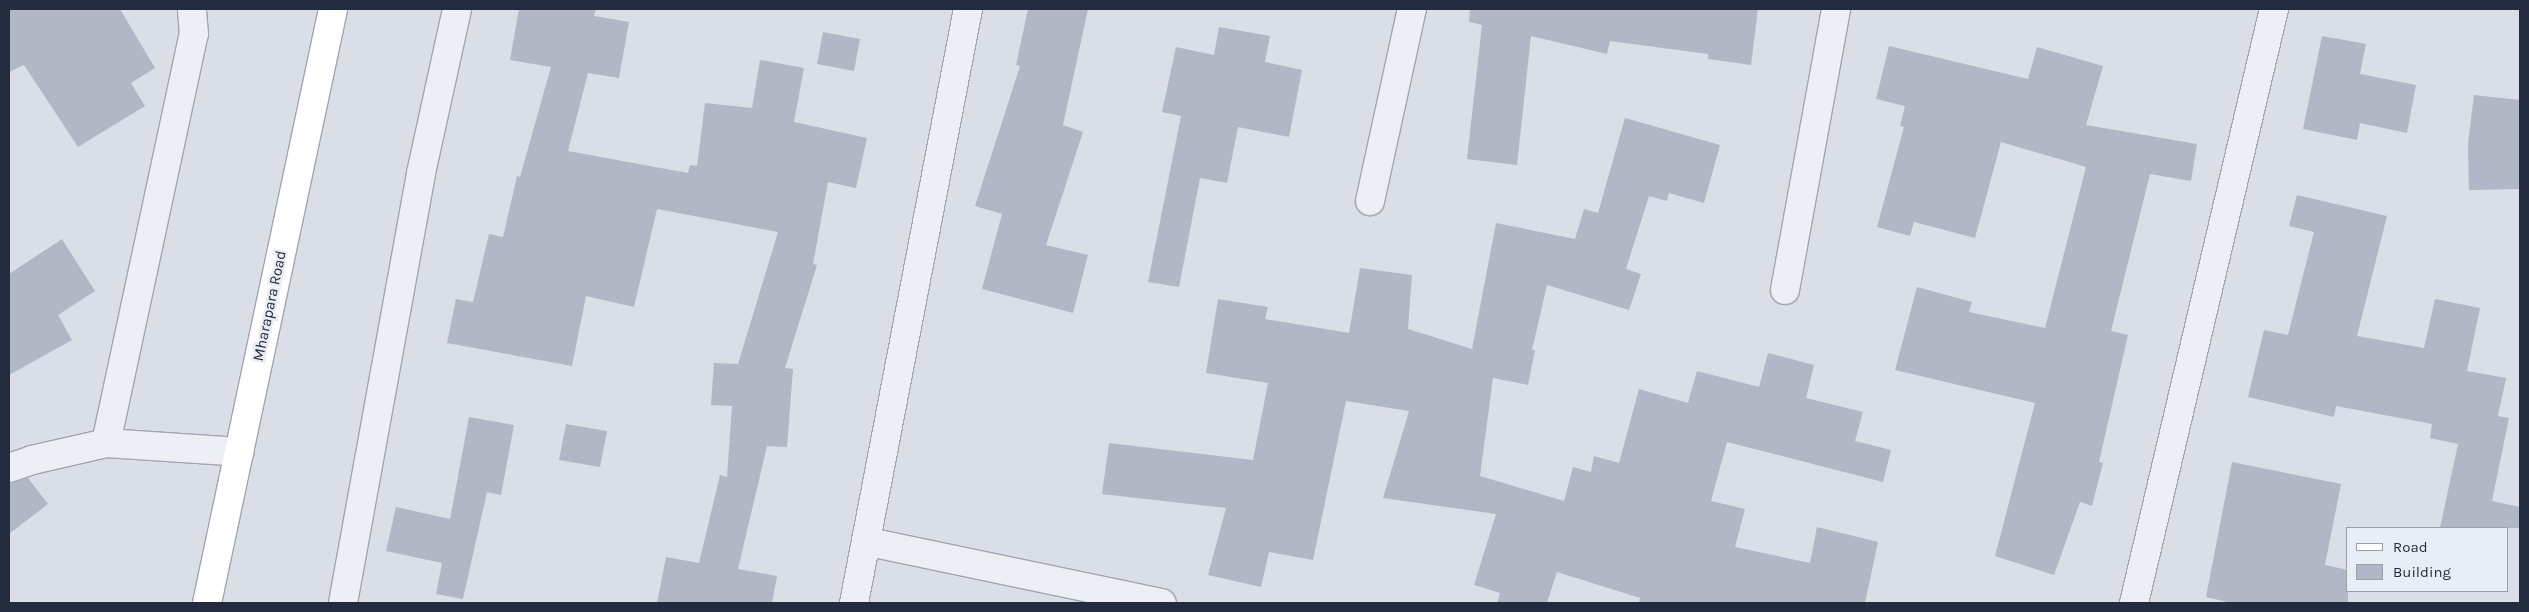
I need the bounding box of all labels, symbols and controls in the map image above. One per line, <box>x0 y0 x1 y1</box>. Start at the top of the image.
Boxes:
street label: Mharapara Road <box>250 249 290 363</box>
legend <box>2346 527 2509 592</box>
text: Road <box>2393 538 2428 556</box>
text: Building <box>2393 563 2451 581</box>

